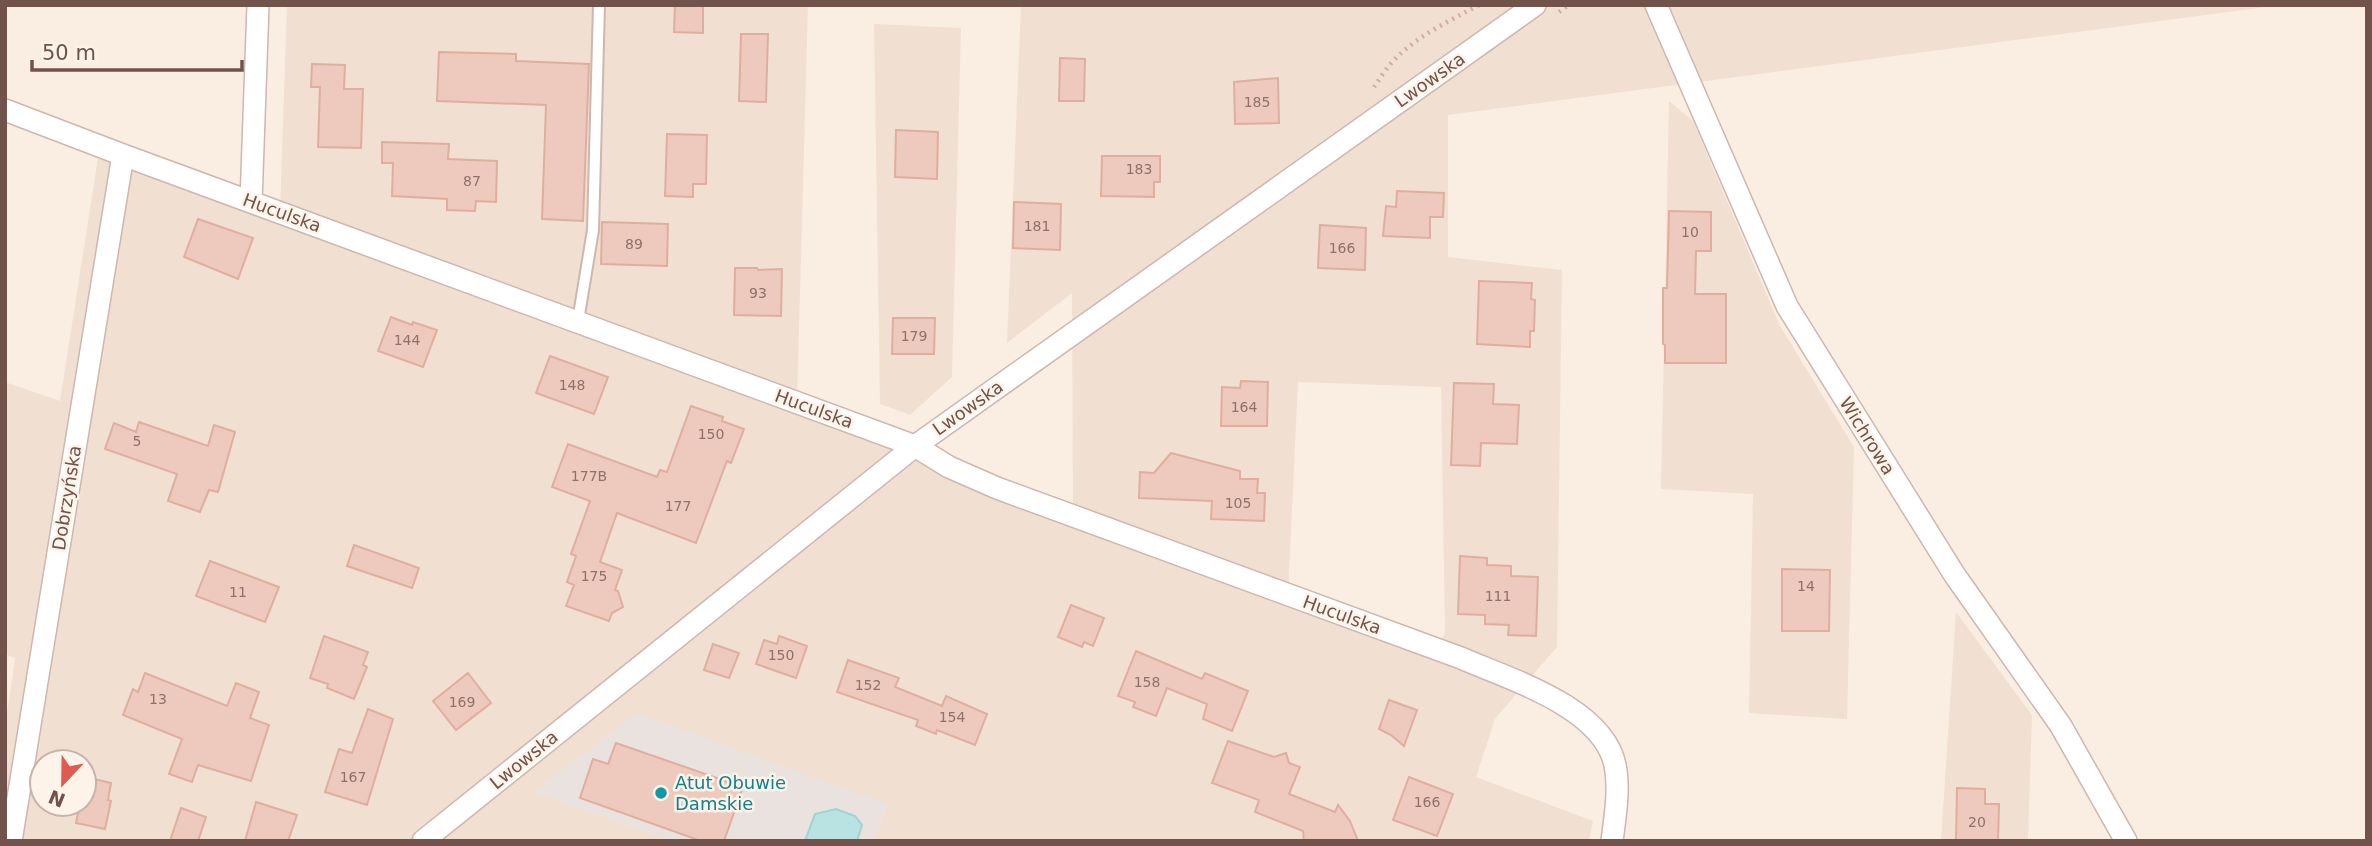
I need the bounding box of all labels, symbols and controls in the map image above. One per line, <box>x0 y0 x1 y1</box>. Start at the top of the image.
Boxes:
scale bar <box>32 28 242 72</box>
text: 50 m <box>42 41 96 65</box>
street label: Lwowska <box>1391 48 1469 111</box>
house number: 185 <box>1244 94 1270 110</box>
house number: 183 <box>1126 161 1152 177</box>
house number: 87 <box>463 173 481 189</box>
street label: Huculska <box>240 189 324 236</box>
house number: 181 <box>1024 218 1050 234</box>
house number: 10 <box>1681 224 1699 240</box>
house number: 89 <box>625 236 643 252</box>
house number: 166 <box>1329 240 1355 256</box>
house number: 93 <box>749 285 767 301</box>
house number: 179 <box>901 328 927 344</box>
house number: 144 <box>394 332 420 348</box>
street label: Lwowska <box>929 376 1007 439</box>
house number: 148 <box>559 377 585 393</box>
street label: Huculska <box>772 385 856 432</box>
street label: Wichrowa <box>1835 393 1900 478</box>
house number: 164 <box>1231 399 1257 415</box>
house number: 150 <box>698 426 724 442</box>
house number: 5 <box>133 433 141 449</box>
street label: Dobrzyńska <box>48 444 85 552</box>
house number: 177B <box>571 468 607 484</box>
house number: 105 <box>1225 495 1251 511</box>
house number: 177 <box>665 498 691 514</box>
house number: 175 <box>581 568 607 584</box>
house number: 14 <box>1797 578 1815 594</box>
house number: 11 <box>229 584 247 600</box>
house number: 111 <box>1485 588 1511 604</box>
street label: Huculska <box>1300 591 1384 638</box>
house number: 150 <box>768 647 794 663</box>
house number: 158 <box>1134 674 1160 690</box>
house number: 152 <box>855 677 881 693</box>
house number: 13 <box>149 691 167 707</box>
house number: 169 <box>449 694 475 710</box>
house number: 154 <box>939 709 965 725</box>
street label: Lwowska <box>486 726 562 793</box>
north arrow <box>28 748 98 818</box>
house number: 167 <box>340 769 366 785</box>
place label: Atut Obuwie Damskie <box>675 772 786 814</box>
marker: Atut Obuwie Damskie <box>653 785 669 801</box>
text: N <box>45 786 68 812</box>
house number: 166 <box>1414 794 1440 810</box>
house number: 20 <box>1968 814 1986 830</box>

